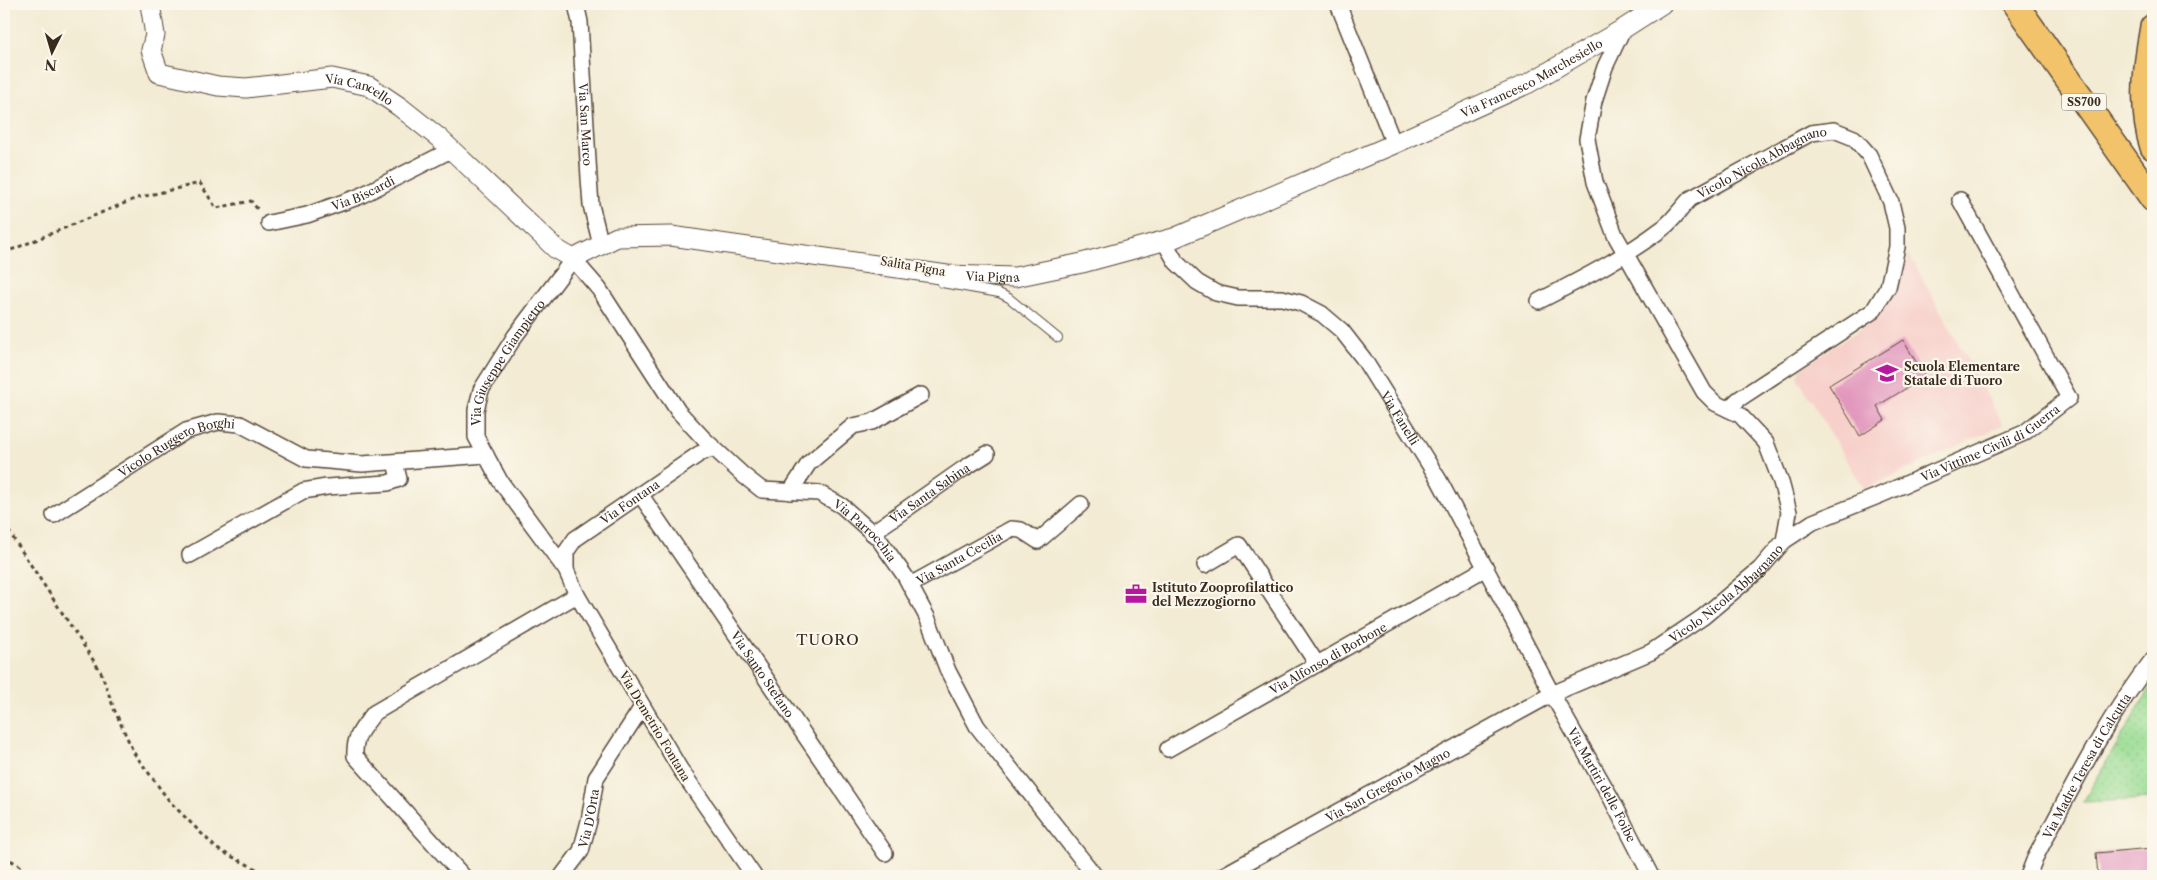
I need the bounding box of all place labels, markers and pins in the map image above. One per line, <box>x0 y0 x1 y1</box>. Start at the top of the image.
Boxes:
place label: Scuola Elementare Statale di Tuoro <box>1904 359 2020 388</box>
school or university icon: Scuola Elementare Statale di Tuoro <box>1874 360 1900 386</box>
place label: Istituto Zooprofilattico del Mezzogiorno <box>1152 580 1294 609</box>
office icon: Istituto Zooprofilattico del Mezzogiorno <box>1123 581 1149 607</box>

